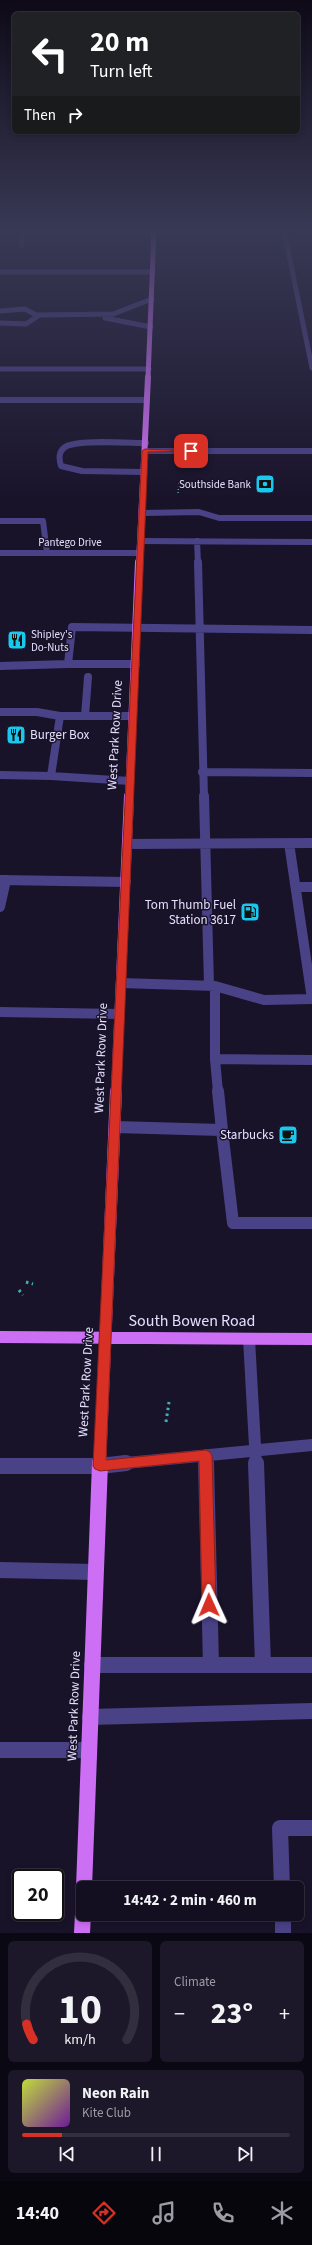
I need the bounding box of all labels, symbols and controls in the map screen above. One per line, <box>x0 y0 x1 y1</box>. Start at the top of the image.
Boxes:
text: 20 m <box>90 22 149 62</box>
icon: left <box>24 28 76 80</box>
text: Turn left <box>90 59 152 84</box>
icon: right <box>64 104 86 126</box>
text: Then <box>24 105 56 126</box>
pin <box>174 434 208 468</box>
icon: arrive <box>180 440 202 462</box>
bank icon: Southside Bank <box>254 473 276 495</box>
place label: Southside Bank <box>179 477 252 492</box>
street label: Pantego Drive <box>38 535 102 550</box>
place label: Shipley's Do-Nuts <box>31 627 73 655</box>
restaurant icon: Shipley's Do-Nuts <box>6 629 28 651</box>
street label: West Park Row Drive <box>103 680 127 790</box>
restaurant icon: Burger Box <box>5 724 27 746</box>
place label: Burger Box <box>30 726 89 744</box>
place label: Tom Thumb Fuel Station 3617 <box>145 896 236 929</box>
fuel station icon: Tom Thumb Fuel Station 3617 <box>239 901 261 923</box>
street label: West Park Row Drive <box>90 1003 112 1113</box>
cafe icon: Starbucks <box>277 1124 299 1146</box>
place label: Starbucks <box>220 1126 275 1144</box>
street label: South Bowen Road <box>129 1310 255 1332</box>
street label: West Park Row Drive <box>74 1327 98 1437</box>
position arrow <box>188 1584 230 1626</box>
street label: West Park Row Drive <box>63 1651 85 1761</box>
speed limit sign: 20 <box>12 1869 64 1921</box>
text: 14:42 · 2 min · 460 m <box>123 1890 257 1911</box>
text: Climate <box>174 1973 216 1991</box>
text: 10 <box>58 1979 102 2039</box>
text: 23° <box>211 1992 253 2035</box>
text: − <box>174 1998 185 2030</box>
text: + <box>279 1998 290 2030</box>
text: km/h <box>64 2028 96 2049</box>
text: Neon Rain <box>82 2083 149 2104</box>
text: Kite Club <box>82 2104 131 2122</box>
icon: previous <box>56 2143 78 2165</box>
icon: pause <box>145 2143 167 2165</box>
icon: next <box>234 2143 256 2165</box>
icon: directions <box>90 2199 118 2227</box>
icon: music <box>150 2199 178 2227</box>
icon: phone <box>209 2199 237 2227</box>
icon: climate <box>268 2199 296 2227</box>
text: 14:40 <box>16 2201 59 2226</box>

